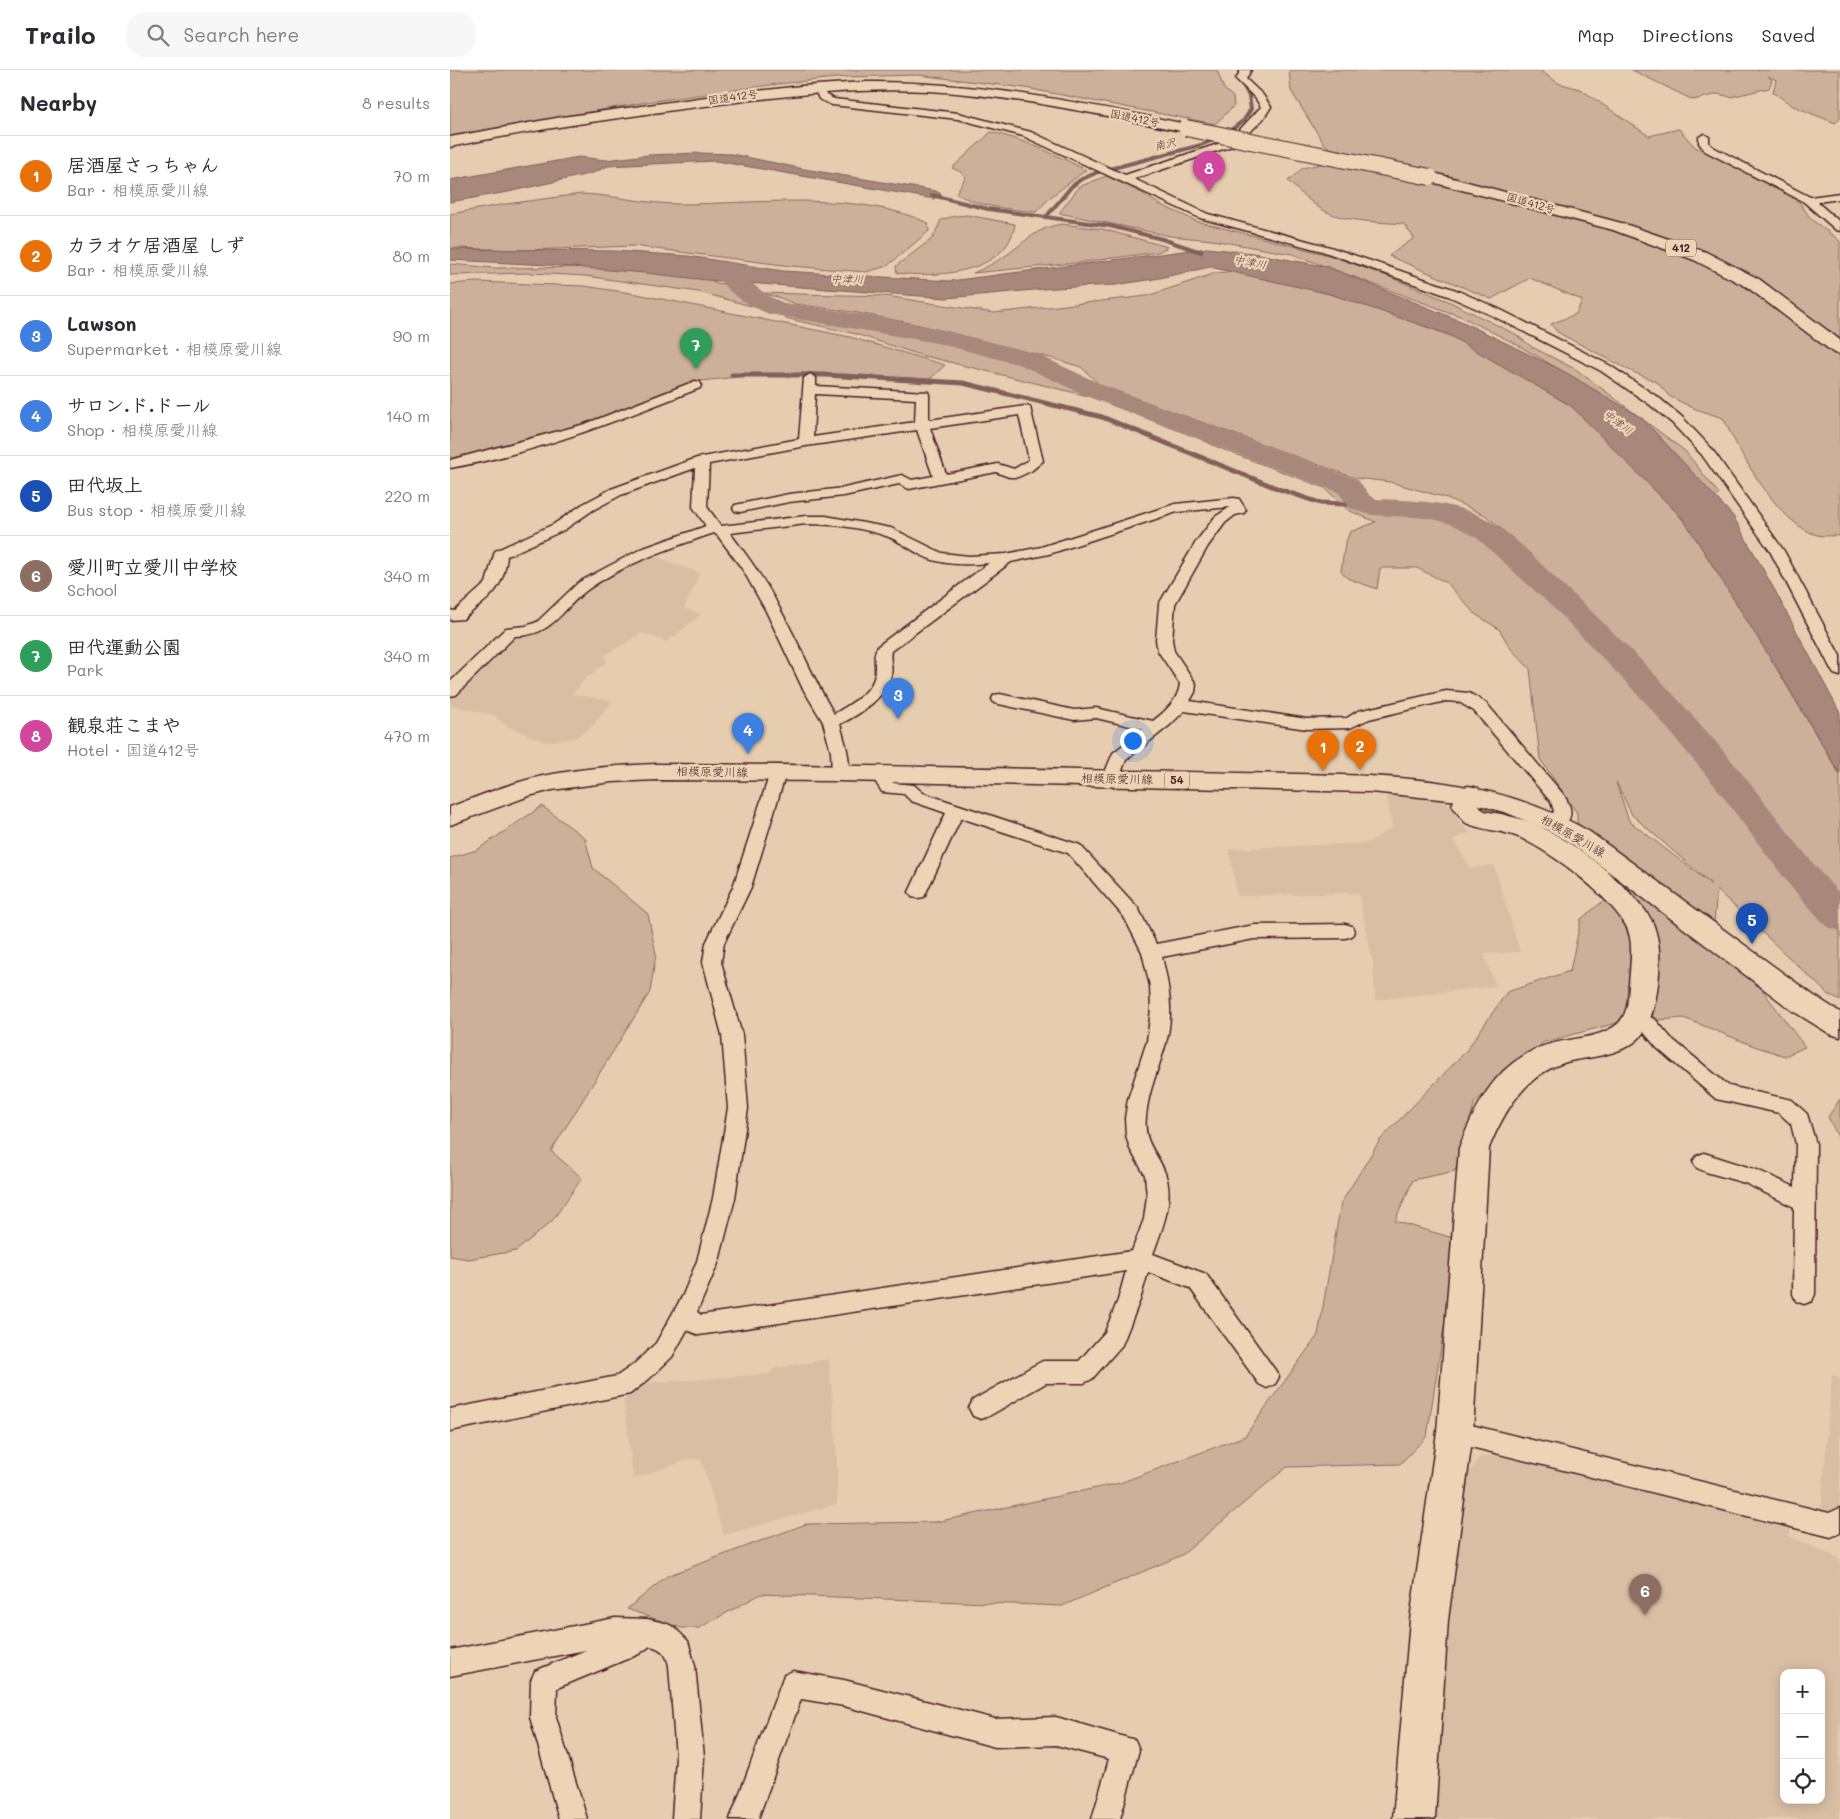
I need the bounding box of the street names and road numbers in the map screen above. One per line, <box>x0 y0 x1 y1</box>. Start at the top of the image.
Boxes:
street label: 国道412号 <box>707 86 759 107</box>
street label: 国道412号 <box>1109 105 1161 130</box>
street label: 国道412号 <box>1505 188 1557 217</box>
road number: 412 <box>1666 240 1696 257</box>
street label: 相模原愛川線 <box>676 762 748 780</box>
street label: 相模原愛川線 <box>1081 769 1153 787</box>
road number: 54 <box>1164 772 1190 788</box>
street label: 相模原愛川線 <box>1538 810 1609 860</box>

